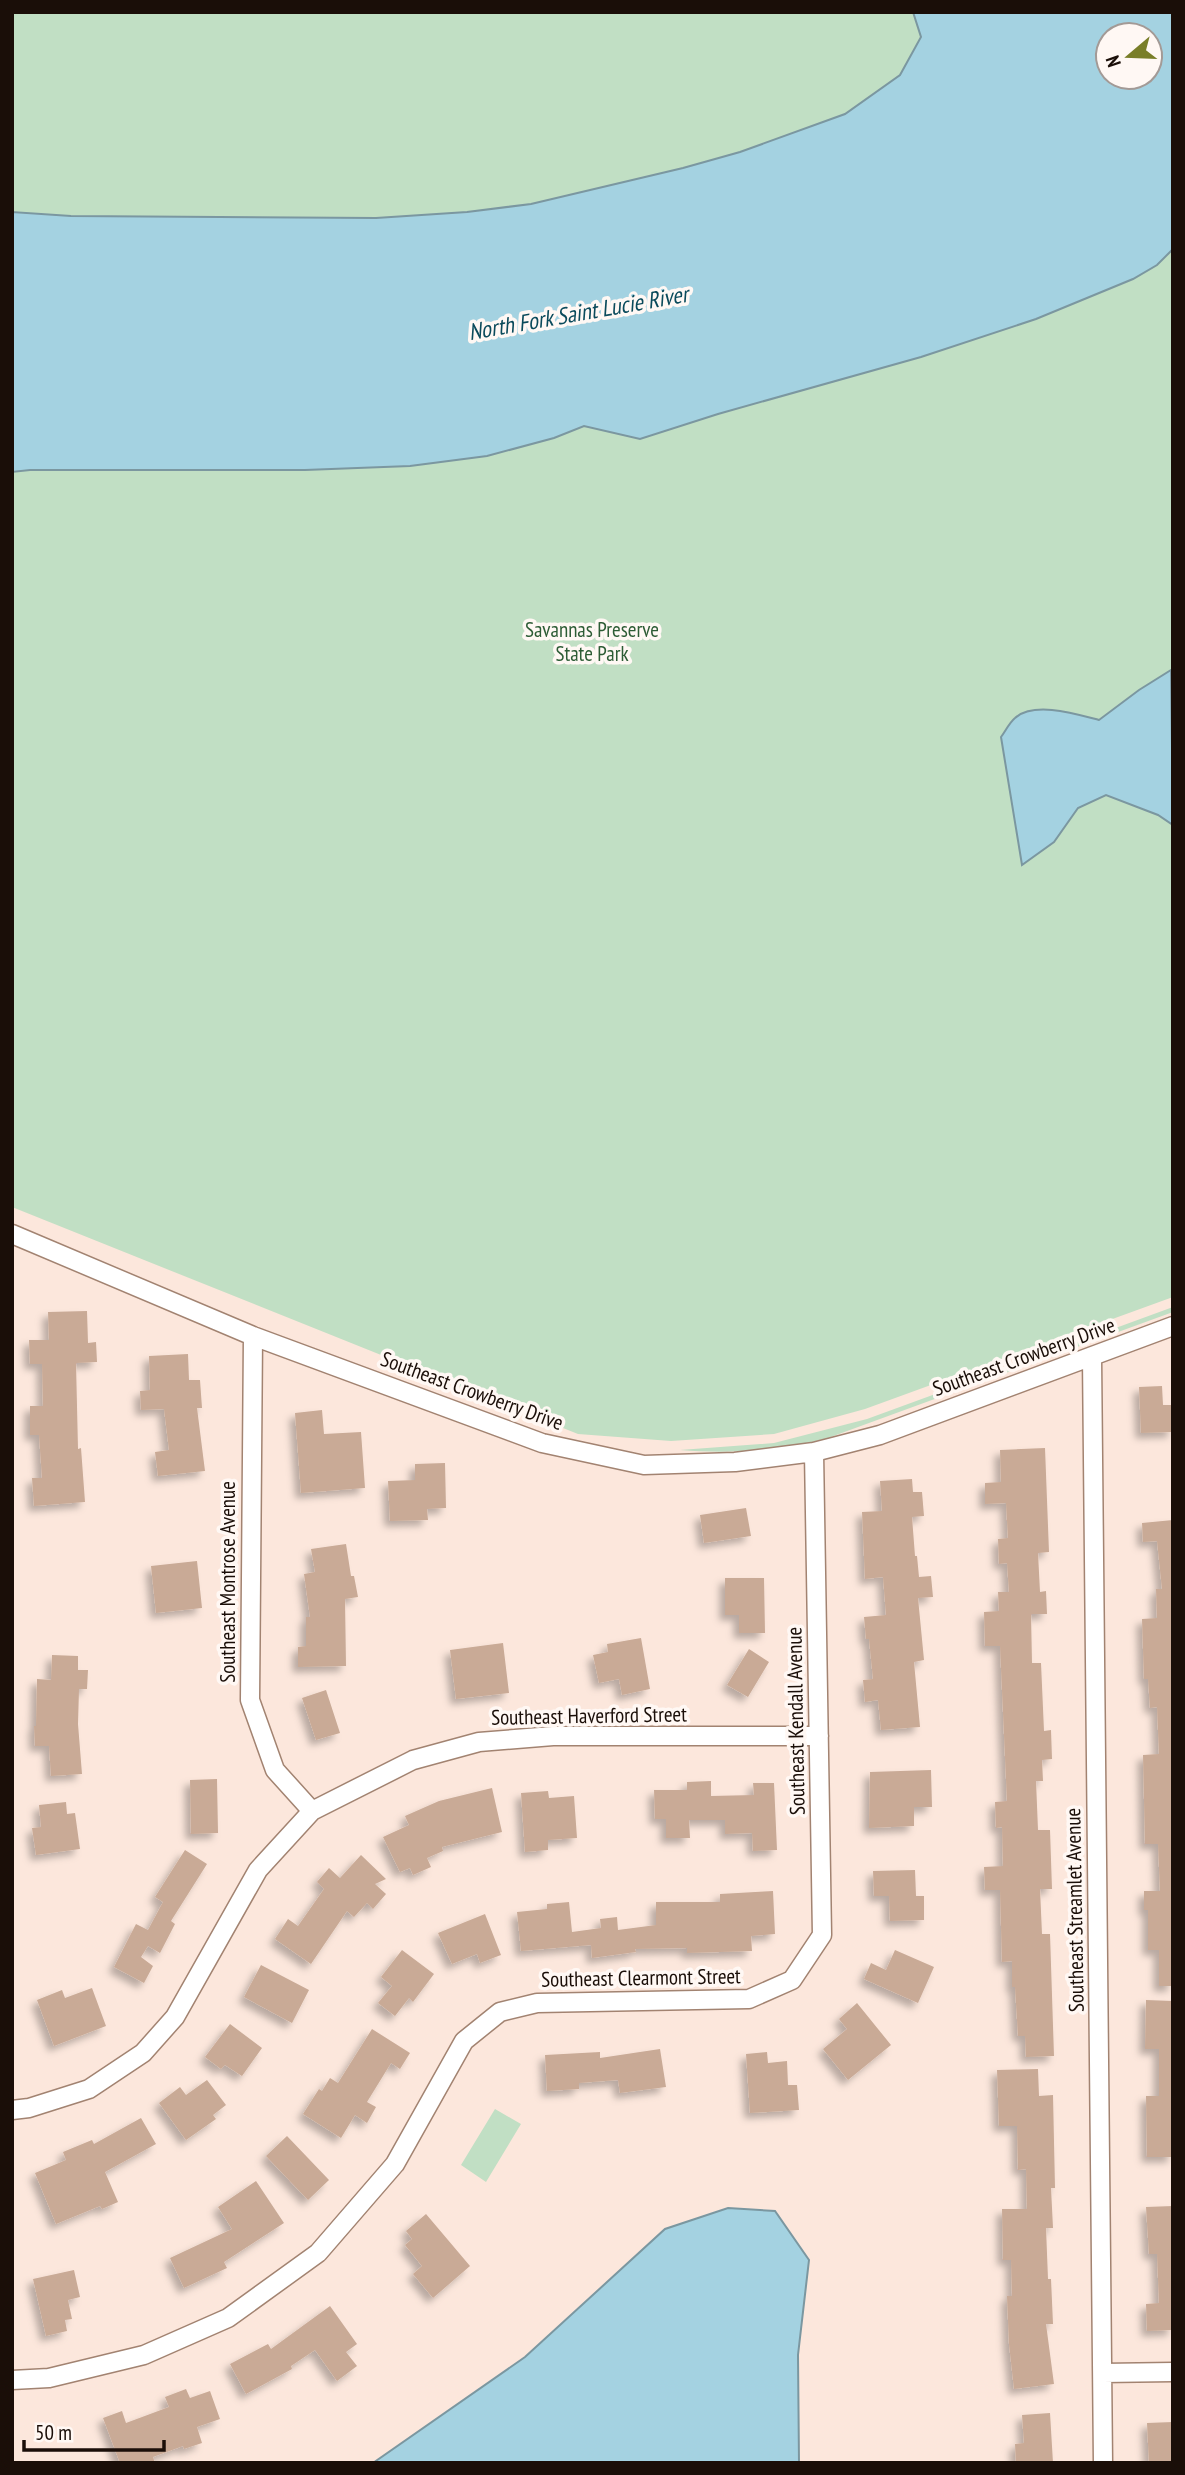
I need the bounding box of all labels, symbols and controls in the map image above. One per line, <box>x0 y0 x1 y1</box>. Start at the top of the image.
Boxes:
north arrow <box>1094 21 1164 91</box>
text: N <box>1100 53 1126 70</box>
water label: North Fork Saint Lucie River <box>466 278 694 346</box>
park label: Savannas Preserve State Park <box>525 616 659 667</box>
street label: Southeast Crowberry Drive <box>929 1311 1119 1402</box>
street label: Southeast Crowberry Drive <box>377 1345 567 1436</box>
street label: Southeast Montrose Avenue <box>214 1481 241 1683</box>
street label: Southeast Kendall Avenue <box>780 1627 811 1815</box>
street label: Southeast Haverford Street <box>491 1700 687 1731</box>
street label: Southeast Streamlet Avenue <box>1059 1808 1090 2012</box>
street label: Southeast Clearmont Street <box>541 1962 741 1993</box>
scale bar <box>24 2408 164 2452</box>
text: 50 m <box>35 2419 72 2446</box>

